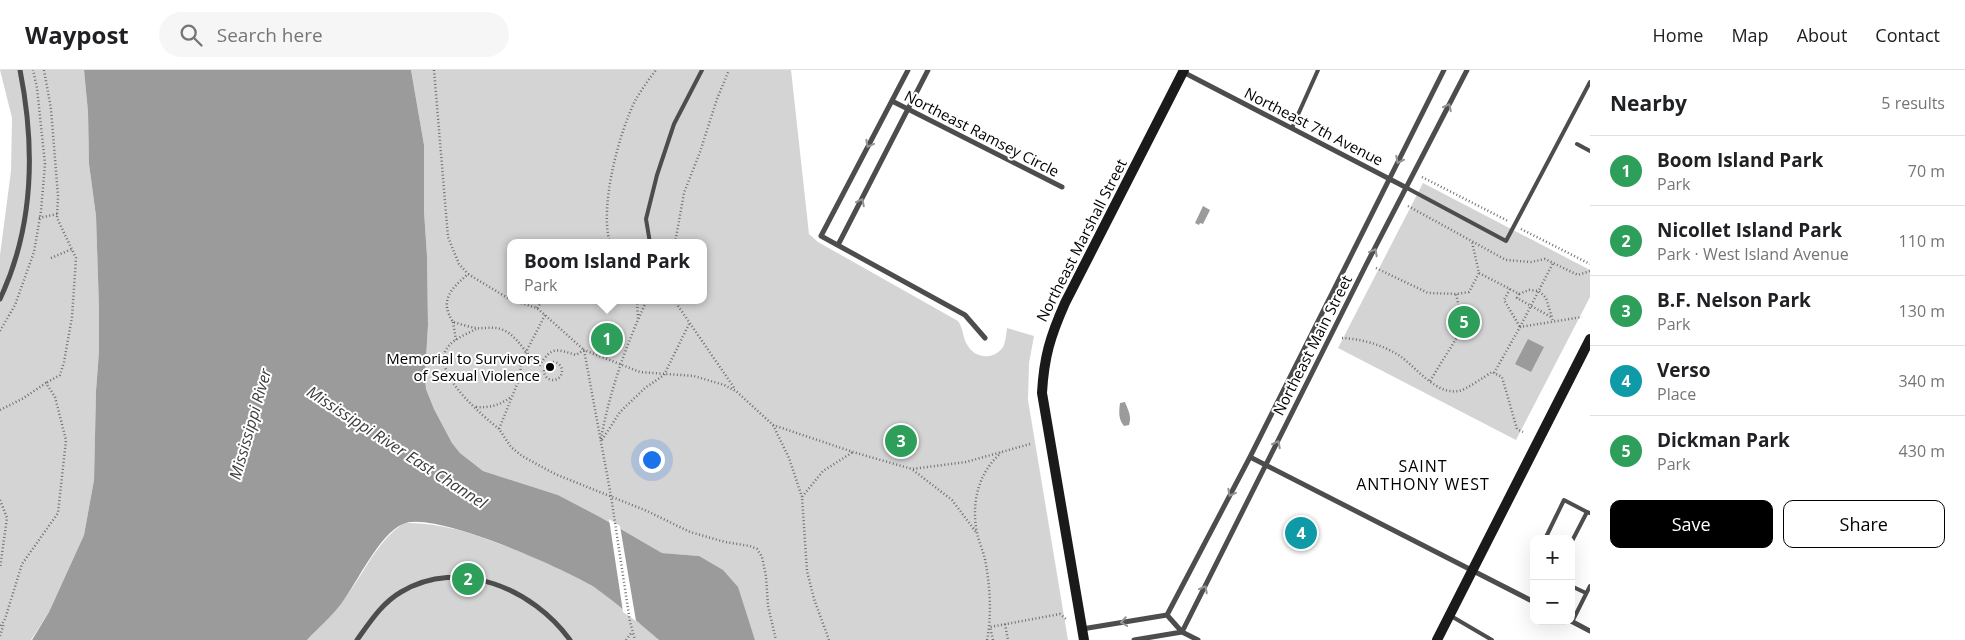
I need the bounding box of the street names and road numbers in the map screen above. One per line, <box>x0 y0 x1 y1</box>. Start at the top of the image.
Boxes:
street label: Northeast 7th Avenue <box>1241 82 1387 170</box>
street label: Northeast Ramsey Circle <box>901 85 1063 181</box>
street label: Northeast Marshall Street <box>1031 155 1131 325</box>
street label: Northeast Main Street <box>1268 272 1356 418</box>

